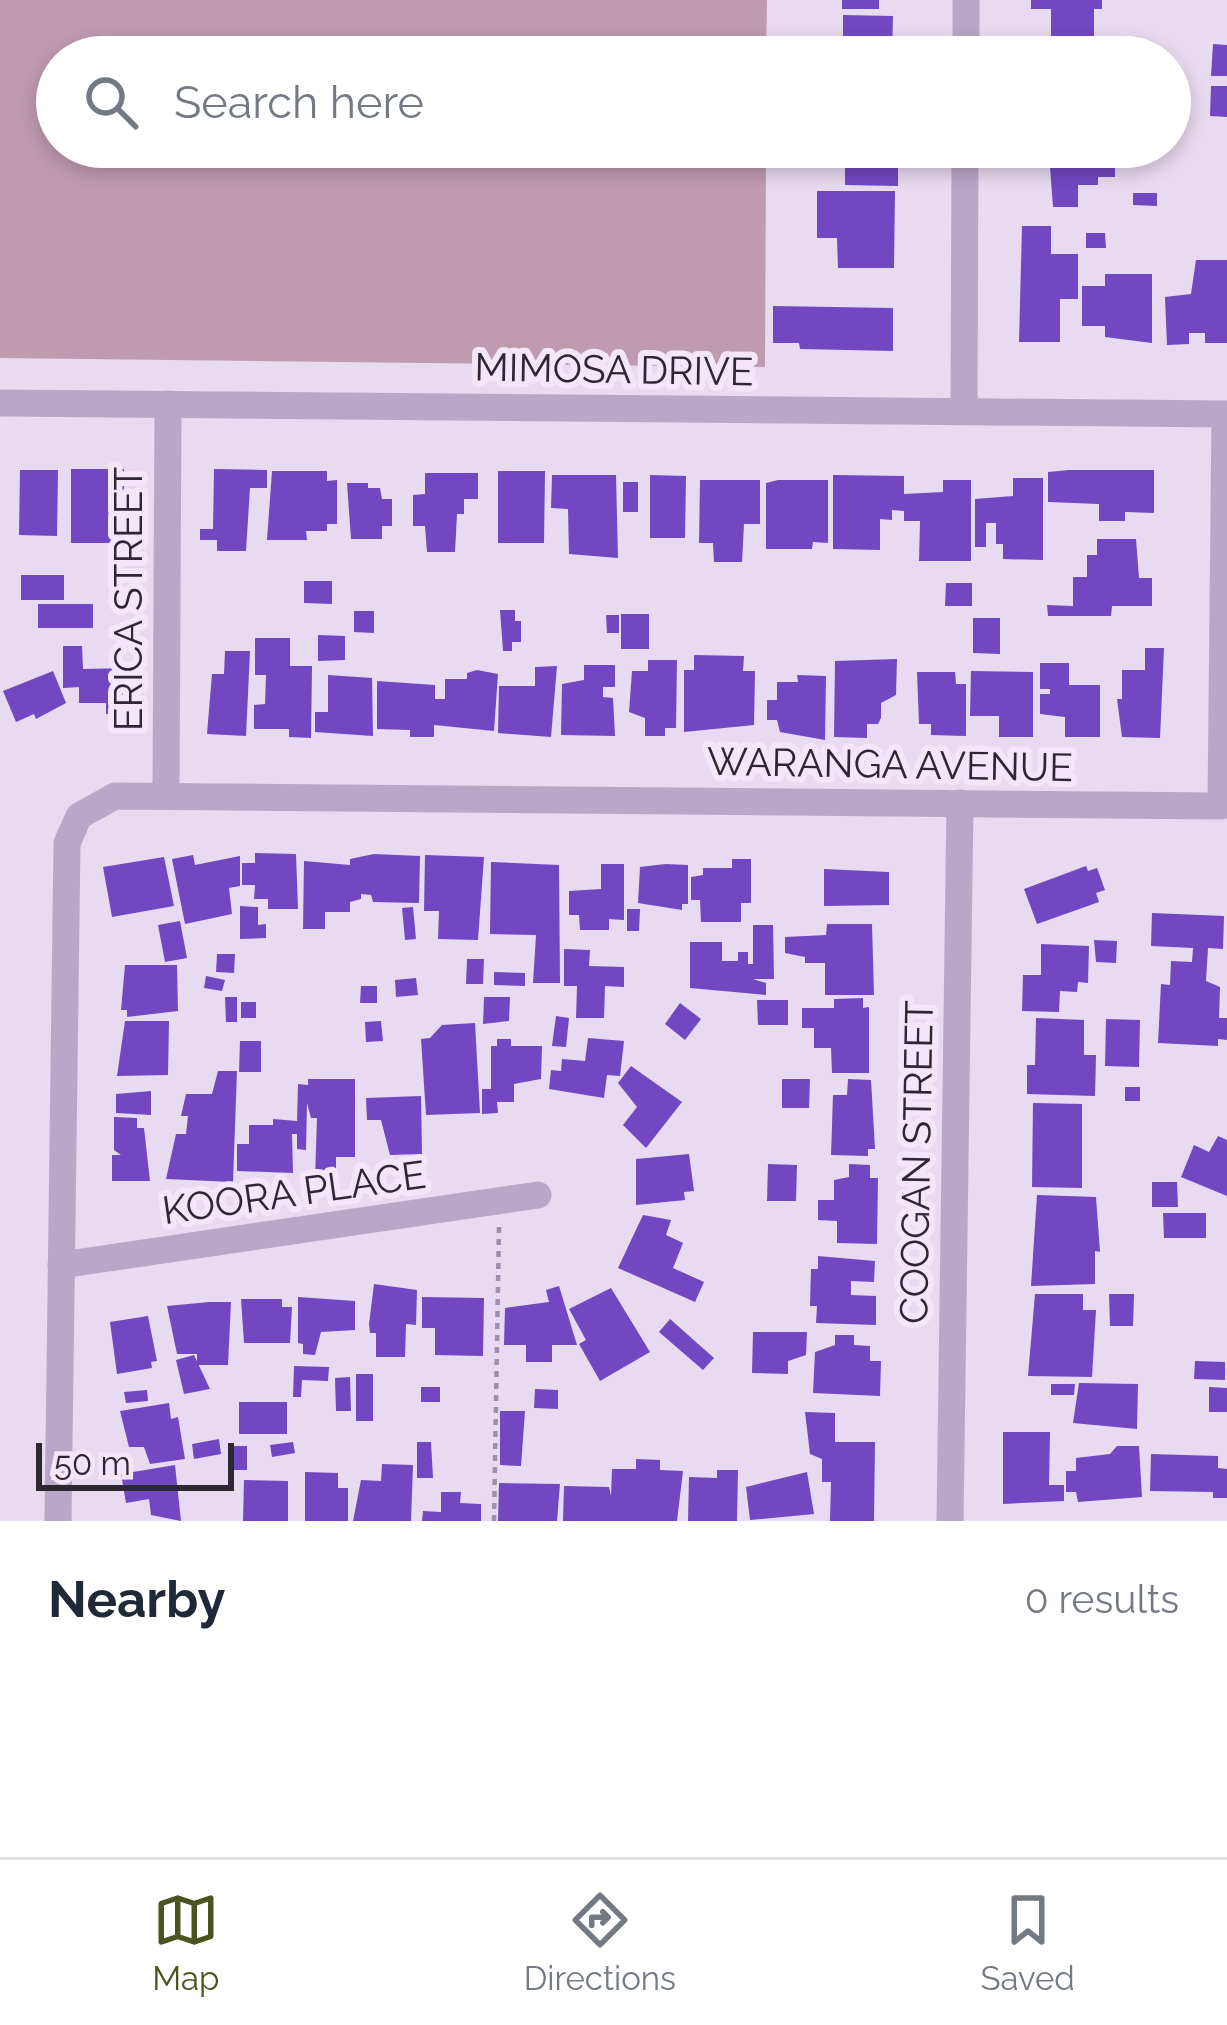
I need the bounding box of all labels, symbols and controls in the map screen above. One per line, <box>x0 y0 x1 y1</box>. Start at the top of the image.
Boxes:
search box <box>36 36 1191 168</box>
icon: search <box>78 69 144 135</box>
text: Search here <box>174 76 424 129</box>
street label: MIMOSA DRIVE <box>474 344 754 394</box>
street label: ERICA STREET <box>105 467 151 731</box>
street label: WARANGA AVENUE <box>707 738 1073 790</box>
street label: COOGAN STREET <box>890 1000 942 1324</box>
street label: KOORA PLACE <box>159 1151 429 1233</box>
scale bar <box>36 1437 234 1490</box>
text: 50 m <box>54 1444 131 1483</box>
text: Nearby <box>48 1569 225 1629</box>
text: 0 results <box>1025 1576 1179 1622</box>
tab: Map <box>152 1887 219 1998</box>
tab: Directions <box>524 1887 676 1998</box>
tab: Saved <box>980 1887 1075 1998</box>

